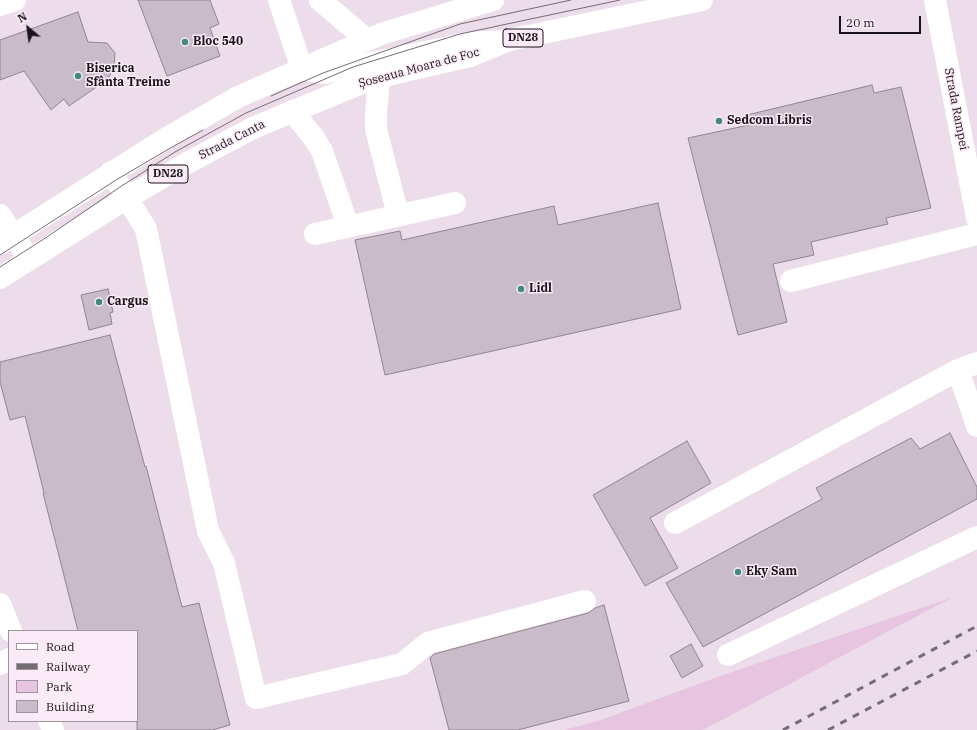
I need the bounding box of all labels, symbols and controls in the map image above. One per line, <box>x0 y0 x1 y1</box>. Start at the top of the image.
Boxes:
north arrow <box>8 8 48 48</box>
scale bar <box>841 8 923 34</box>
text: N <box>15 9 29 26</box>
text: 20 m <box>846 15 875 30</box>
road number: DN28 <box>503 29 543 47</box>
place label: Bloc 540 <box>193 35 243 49</box>
marker: Bloc 540 <box>180 37 190 47</box>
street label: Șoseaua Moara de Foc <box>357 45 481 91</box>
place label: Biserica Sfânta Treime <box>86 62 171 90</box>
street label: Strada Rampei <box>941 67 971 151</box>
marker: Biserica Sfânta Treime <box>73 71 83 81</box>
place label: Sedcom Libris <box>727 114 812 128</box>
marker: Sedcom Libris <box>714 116 724 126</box>
street label: Strada Canta <box>196 117 268 163</box>
road number: DN28 <box>148 165 188 183</box>
place label: Lidl <box>529 282 552 296</box>
marker: Lidl <box>516 284 526 294</box>
place label: Cargus <box>107 295 148 309</box>
marker: Cargus <box>94 297 104 307</box>
place label: Eky Sam <box>746 565 797 579</box>
marker: Eky Sam <box>733 567 743 577</box>
legend <box>8 630 138 722</box>
text: Road <box>46 639 75 654</box>
text: Railway <box>46 659 90 674</box>
text: Park <box>46 679 72 694</box>
text: Building <box>46 699 94 714</box>

